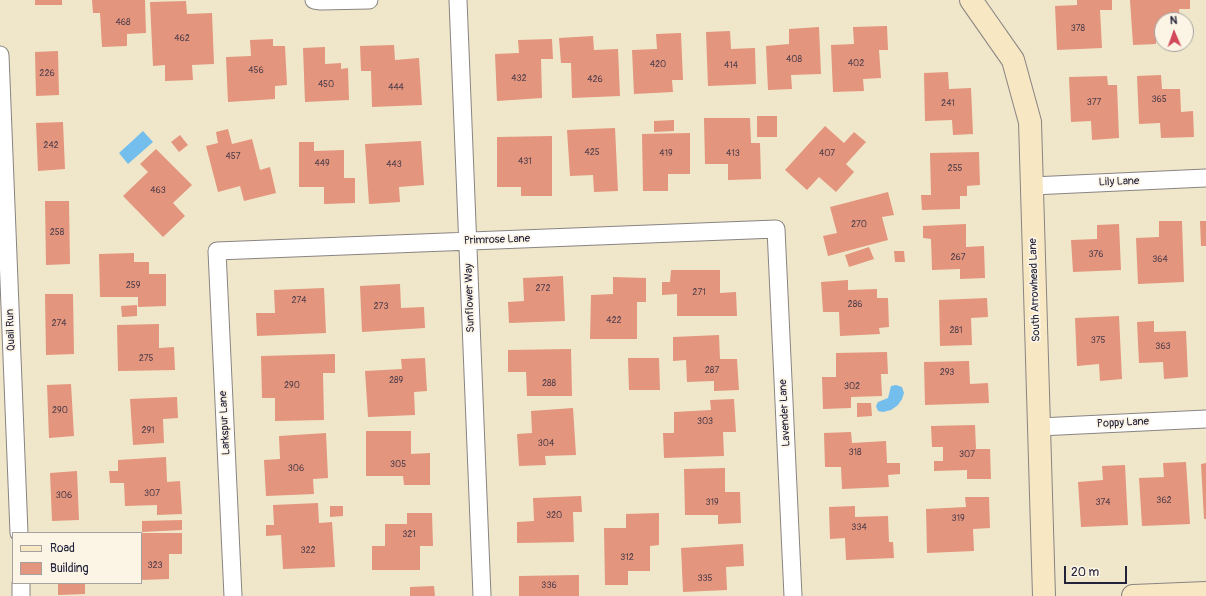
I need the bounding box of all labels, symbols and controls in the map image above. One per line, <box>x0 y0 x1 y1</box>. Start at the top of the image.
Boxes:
north arrow <box>1154 12 1194 52</box>
text: N <box>1170 14 1178 27</box>
house number: 468 <box>116 18 130 28</box>
house number: 378 <box>1071 24 1085 34</box>
house number: 462 <box>174 34 190 44</box>
house number: 408 <box>786 55 802 65</box>
house number: 402 <box>848 59 864 69</box>
house number: 420 <box>650 60 666 70</box>
house number: 414 <box>724 61 738 71</box>
house number: 456 <box>248 66 264 76</box>
house number: 226 <box>39 69 55 79</box>
house number: 432 <box>511 74 527 84</box>
house number: 426 <box>587 75 603 85</box>
house number: 450 <box>318 80 334 90</box>
house number: 444 <box>388 83 404 93</box>
house number: 365 <box>1151 95 1167 105</box>
house number: 377 <box>1087 98 1101 108</box>
house number: 241 <box>941 99 955 109</box>
house number: 242 <box>43 141 59 151</box>
house number: 425 <box>584 148 600 158</box>
house number: 419 <box>659 149 673 159</box>
house number: 413 <box>726 149 740 159</box>
house number: 407 <box>819 149 835 159</box>
house number: 457 <box>226 152 240 162</box>
house number: 431 <box>518 157 532 167</box>
house number: 449 <box>314 159 330 169</box>
house number: 443 <box>386 160 402 170</box>
house number: 255 <box>948 164 962 174</box>
street label: Lily Lane <box>1099 175 1139 189</box>
house number: 463 <box>150 186 166 196</box>
house number: 270 <box>851 220 867 230</box>
house number: 258 <box>50 228 64 238</box>
street label: Primrose Lane <box>464 232 530 248</box>
street label: South Arrowhead Lane <box>1027 238 1043 342</box>
house number: 376 <box>1088 250 1104 260</box>
house number: 267 <box>951 253 965 263</box>
house number: 364 <box>1152 255 1168 265</box>
street label: Sunflower Way <box>462 263 478 333</box>
house number: 259 <box>126 281 140 291</box>
house number: 272 <box>536 284 550 294</box>
house number: 271 <box>692 288 706 298</box>
house number: 274 <box>291 296 307 306</box>
house number: 286 <box>848 300 862 310</box>
house number: 273 <box>374 302 388 312</box>
street label: Quail Run <box>4 309 18 351</box>
house number: 422 <box>606 316 622 326</box>
house number: 274 <box>51 319 67 329</box>
house number: 281 <box>949 326 963 336</box>
house number: 375 <box>1091 336 1105 346</box>
house number: 363 <box>1155 342 1171 352</box>
house number: 275 <box>139 354 153 364</box>
house number: 287 <box>705 366 719 376</box>
house number: 293 <box>940 368 954 378</box>
house number: 289 <box>389 376 403 386</box>
house number: 288 <box>542 379 556 389</box>
street label: Lavender Lane <box>777 379 793 447</box>
house number: 290 <box>284 381 300 391</box>
house number: 302 <box>844 382 860 392</box>
street label: Larkspur Lane <box>217 390 233 456</box>
house number: 290 <box>52 406 68 416</box>
street label: Poppy Lane <box>1097 415 1149 431</box>
house number: 303 <box>697 417 713 427</box>
house number: 291 <box>141 426 155 436</box>
house number: 304 <box>538 439 554 449</box>
house number: 318 <box>848 448 862 458</box>
house number: 307 <box>959 450 975 460</box>
house number: 305 <box>390 460 406 470</box>
house number: 306 <box>288 464 304 474</box>
house number: 307 <box>144 489 160 499</box>
house number: 306 <box>56 491 72 501</box>
house number: 362 <box>1156 496 1172 506</box>
house number: 319 <box>705 498 719 508</box>
house number: 374 <box>1095 498 1111 508</box>
house number: 320 <box>546 511 562 521</box>
house number: 319 <box>951 514 965 524</box>
house number: 334 <box>851 523 867 533</box>
house number: 321 <box>402 530 416 540</box>
legend <box>12 532 142 584</box>
text: Road <box>50 541 75 556</box>
house number: 322 <box>300 546 316 556</box>
house number: 312 <box>620 553 634 563</box>
scale bar <box>1066 558 1129 584</box>
text: Building <box>50 561 89 576</box>
house number: 323 <box>148 561 162 571</box>
text: 20 m <box>1071 565 1099 580</box>
house number: 335 <box>698 574 712 584</box>
house number: 336 <box>541 581 557 591</box>

